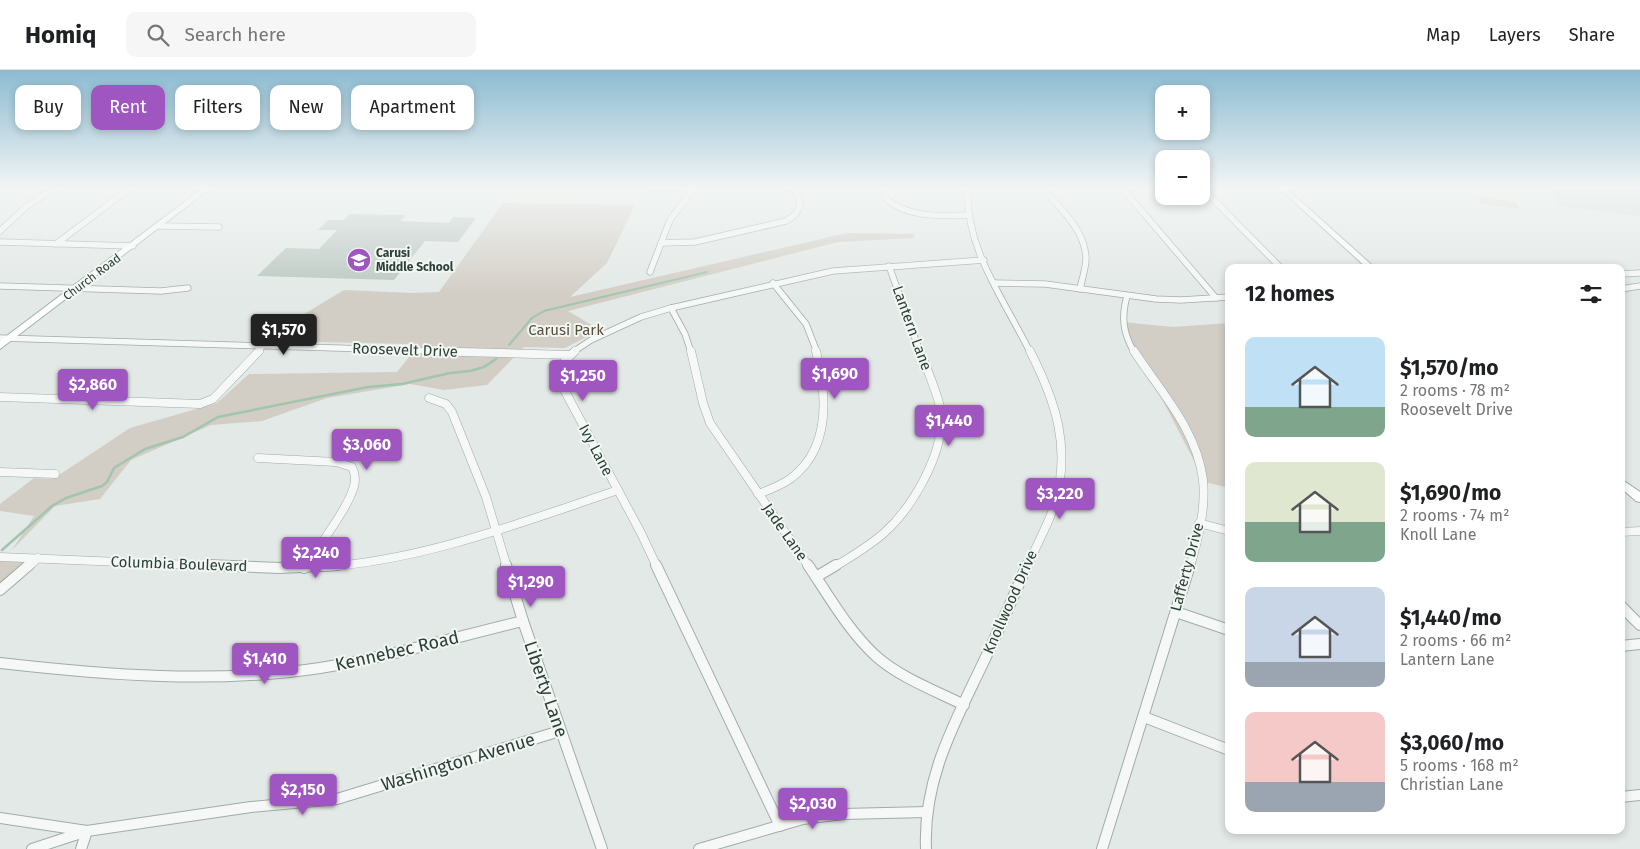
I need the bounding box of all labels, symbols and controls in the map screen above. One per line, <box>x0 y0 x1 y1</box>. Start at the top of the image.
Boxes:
search box <box>126 12 476 57</box>
text: Homiq <box>25 21 96 49</box>
icon: search <box>144 21 172 49</box>
text: Search here <box>184 23 286 46</box>
text: Map <box>1426 24 1461 46</box>
text: Layers <box>1489 24 1541 46</box>
text: Share <box>1569 24 1615 46</box>
chip: Buy <box>15 85 81 130</box>
chip: Rent <box>91 85 165 130</box>
chip: Filters <box>175 85 260 130</box>
chip: New <box>270 85 341 130</box>
chip: Apartment <box>351 85 474 130</box>
map controls <box>1155 85 1210 205</box>
button: + <box>1155 85 1210 140</box>
button: − <box>1155 150 1210 205</box>
place label: Carusi Middle School <box>376 246 454 274</box>
school or university icon: Carusi Middle School <box>346 247 372 273</box>
street label: Church Road <box>60 251 124 303</box>
icon: filters <box>1577 280 1605 308</box>
text: 12 homes <box>1245 281 1334 307</box>
street label: Lantern Lane <box>888 283 936 373</box>
pin: $1,570 <box>243 314 325 356</box>
text: $1,570 <box>262 320 306 339</box>
park label: Carusi Park <box>528 321 604 339</box>
street label: Roosevelt Drive <box>352 339 458 361</box>
text: $1,570/mo <box>1400 355 1499 381</box>
icon: home <box>1285 357 1345 417</box>
pin: $1,690 <box>794 358 876 400</box>
pin: $1,250 <box>542 360 624 402</box>
text: $1,690 <box>812 364 858 383</box>
text: $1,250 <box>560 366 606 385</box>
pin: $2,860 <box>52 368 134 411</box>
text: $2,860 <box>69 375 117 394</box>
text: 2 rooms · 78 m² <box>1400 381 1510 400</box>
text: Roosevelt Drive <box>1400 400 1513 419</box>
pin: $1,440 <box>908 404 990 447</box>
text: $1,440 <box>926 411 972 430</box>
street label: Ivy Lane <box>575 421 617 479</box>
pin: $3,060 <box>326 428 408 471</box>
text: $3,060 <box>343 435 391 454</box>
pin: $3,220 <box>1019 478 1101 520</box>
text: $1,690/mo <box>1400 480 1501 506</box>
icon: home <box>1285 482 1345 542</box>
text: $3,220 <box>1037 484 1083 503</box>
street label: Jade Lane <box>759 500 811 564</box>
text: 2 rooms · 74 m² <box>1400 506 1509 525</box>
street label: Lafferty Drive <box>1167 521 1207 613</box>
text: Knoll Lane <box>1400 525 1476 544</box>
pin: $2,240 <box>275 536 357 579</box>
text: $2,240 <box>293 543 339 562</box>
street label: Knollwood Drive <box>979 547 1041 657</box>
street label: Columbia Boulevard <box>110 553 248 575</box>
pin: $1,290 <box>490 566 572 608</box>
text: $1,290 <box>508 572 554 591</box>
text: $1,440/mo <box>1400 605 1501 631</box>
icon: home <box>1285 607 1345 667</box>
street label: Kennebec Road <box>333 626 461 676</box>
text: 2 rooms · 66 m² <box>1400 631 1511 650</box>
street label: Liberty Lane <box>519 638 573 740</box>
pin: $1,410 <box>224 642 306 685</box>
text: $1,410 <box>243 649 287 668</box>
text: Lantern Lane <box>1400 650 1495 669</box>
street label: Washington Avenue <box>378 728 538 796</box>
text: $3,060/mo <box>1400 730 1504 756</box>
icon: home <box>1285 732 1345 792</box>
text: 5 rooms · 168 m² <box>1400 756 1519 775</box>
pin: $2,150 <box>262 774 344 816</box>
text: Christian Lane <box>1400 775 1504 794</box>
text: $2,150 <box>281 780 325 799</box>
pin: $2,030 <box>772 788 854 830</box>
text: $2,030 <box>789 794 837 813</box>

